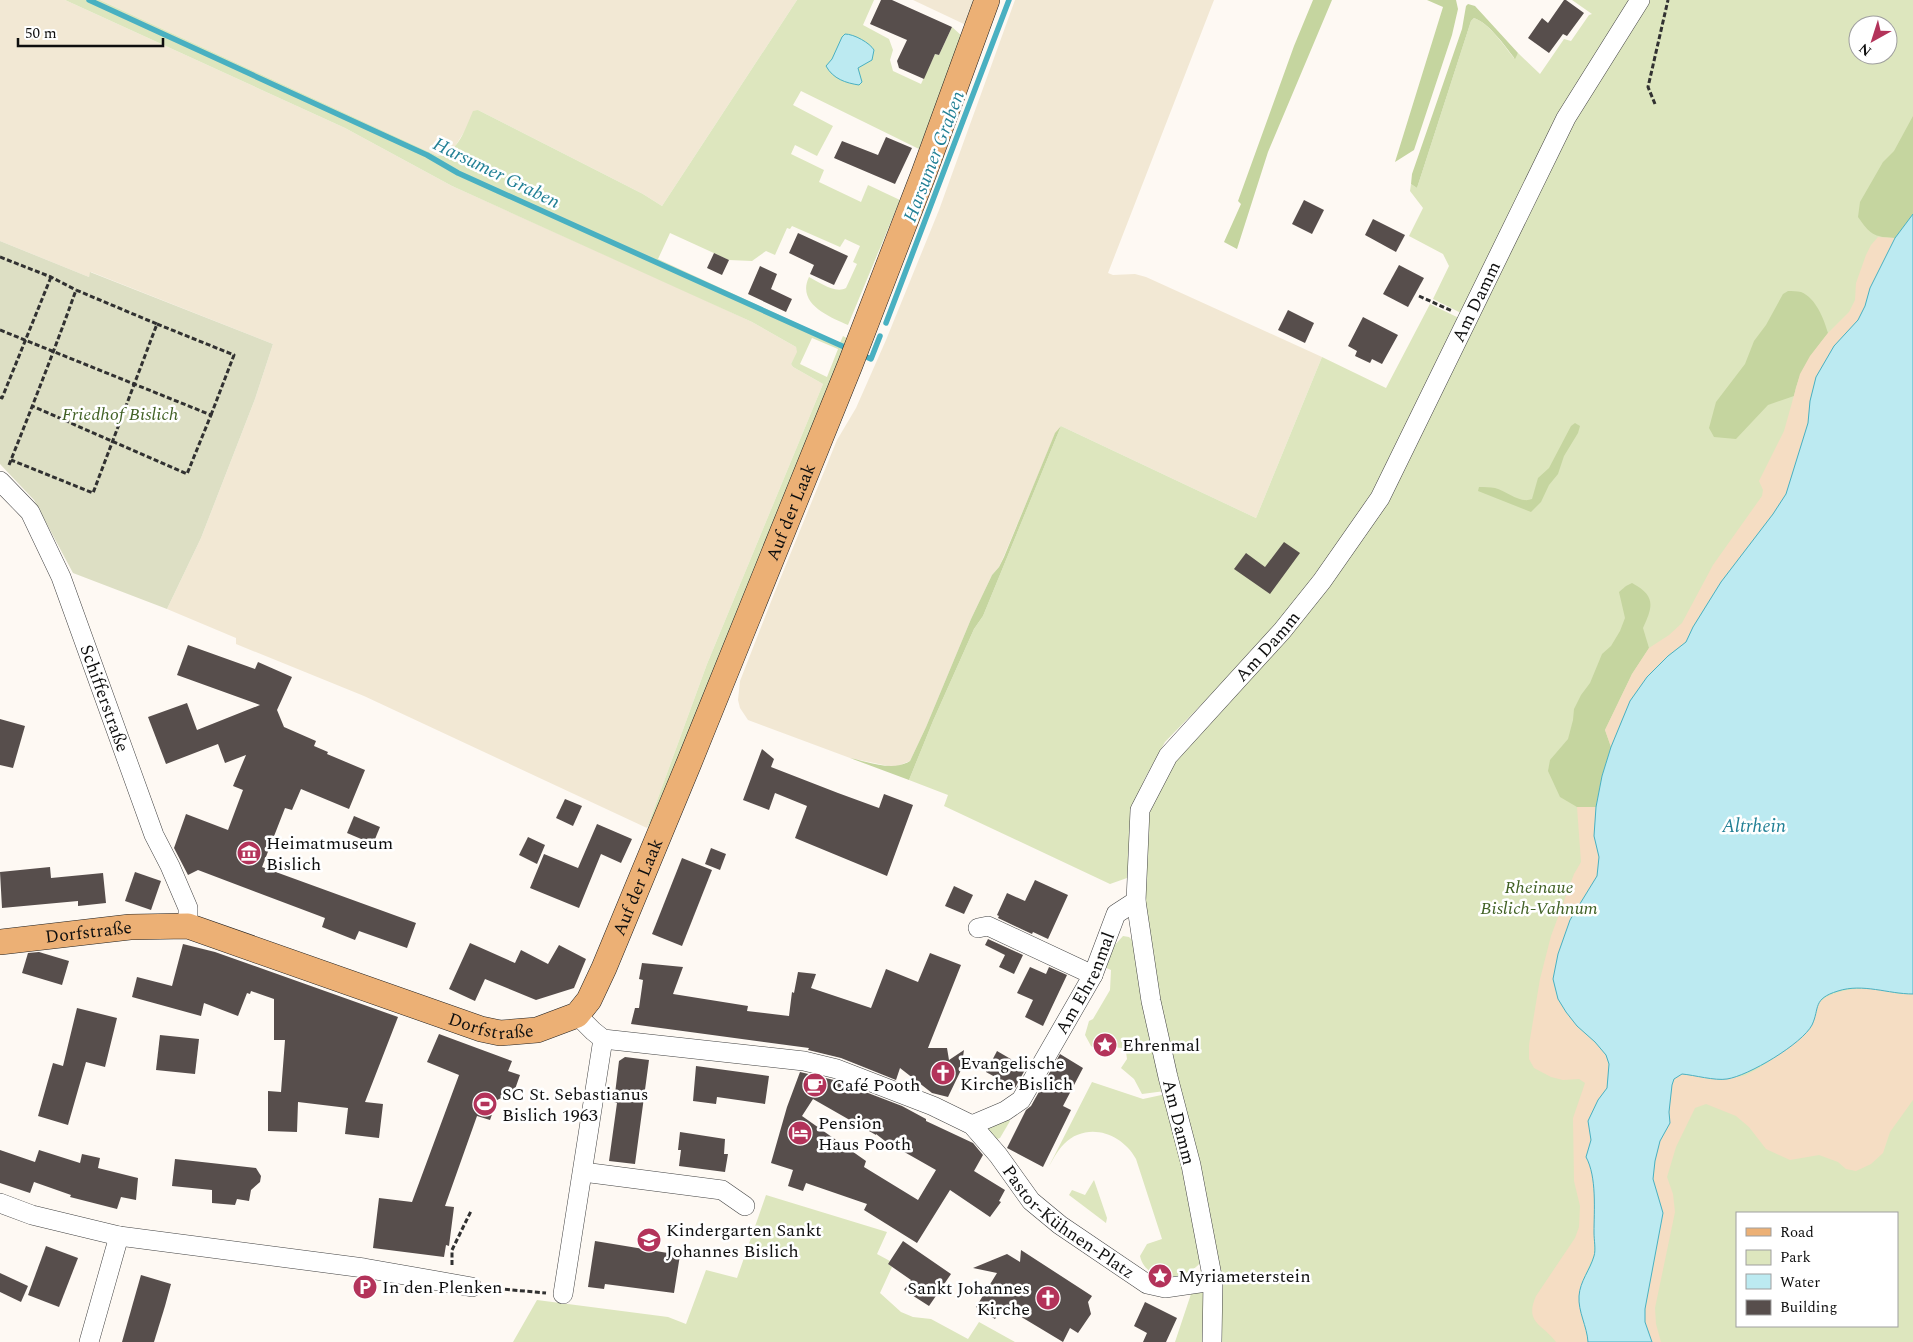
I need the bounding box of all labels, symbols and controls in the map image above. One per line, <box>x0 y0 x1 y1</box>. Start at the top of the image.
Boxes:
scale bar <box>18 15 162 47</box>
north arrow <box>1848 15 1898 65</box>
text: 50 m <box>25 22 57 45</box>
text: N <box>1854 38 1876 61</box>
water label: Harsumer Graben <box>896 87 973 226</box>
water label: Harsumer Graben <box>428 130 565 217</box>
street label: Am Damm <box>1445 257 1508 347</box>
park label: Friedhof Bislich <box>62 401 178 428</box>
street label: Auf der Laak <box>759 459 823 565</box>
street label: Am Damm <box>1229 605 1307 688</box>
street label: Schifferstraße <box>72 641 136 756</box>
water label: Altrhein <box>1721 812 1786 841</box>
place label: Heimatmuseum Bislich <box>266 830 393 878</box>
street label: Auf der Laak <box>606 834 670 940</box>
museum icon: Heimatmuseum Bislich <box>236 840 262 866</box>
park label: Rheinaue Bislich-Vahnum <box>1480 874 1598 922</box>
street label: Dorfstraße <box>44 914 133 951</box>
street label: Am Ehrenmal <box>1049 928 1122 1039</box>
street label: Dorfstraße <box>444 1005 535 1047</box>
place icon: Ehrenmal <box>1092 1032 1118 1058</box>
place label: Ehrenmal <box>1122 1032 1200 1059</box>
place label: Evangelische Kirche Bislich <box>960 1050 1073 1098</box>
church icon: Evangelische Kirche Bislich <box>930 1060 956 1086</box>
cafe icon: Café Pooth <box>802 1072 828 1098</box>
place label: Café Pooth <box>832 1072 921 1099</box>
street label: Am Damm <box>1155 1077 1202 1168</box>
place label: SC St. Sebastianus Bislich 1963 <box>502 1081 649 1129</box>
sports icon: SC St. Sebastianus Bislich 1963 <box>472 1091 498 1117</box>
place label: Pension Haus Pooth <box>818 1110 911 1158</box>
hotel icon: Pension Haus Pooth <box>787 1120 813 1146</box>
street label: Pastor-Kühnen-Platz <box>995 1159 1140 1286</box>
legend <box>1736 1212 1898 1327</box>
place label: Kindergarten Sankt Johannes Bislich <box>666 1217 822 1265</box>
text: Road <box>1780 1221 1814 1244</box>
school or university icon: Kindergarten Sankt Johannes Bislich <box>636 1227 662 1253</box>
text: Park <box>1780 1246 1811 1269</box>
place icon: Myriameterstein <box>1147 1263 1173 1289</box>
place label: Myriameterstein <box>1178 1263 1311 1290</box>
text: Water <box>1780 1271 1820 1294</box>
parking icon: In den Plenken <box>352 1274 378 1300</box>
place label: In den Plenken <box>382 1274 503 1301</box>
place label: Sankt Johannes Kirche <box>907 1275 1030 1323</box>
church icon: Sankt Johannes Kirche <box>1035 1285 1061 1311</box>
text: Building <box>1780 1296 1837 1319</box>

